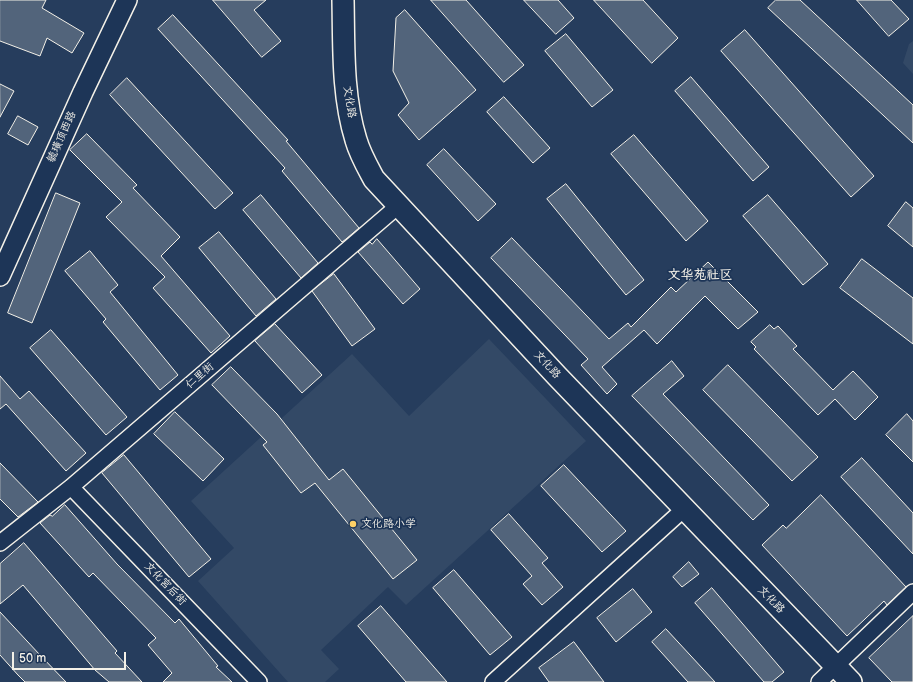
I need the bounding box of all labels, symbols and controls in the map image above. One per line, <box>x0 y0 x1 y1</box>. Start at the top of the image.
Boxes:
street label: 文化路 <box>340 85 358 119</box>
street label: 毓璜顶西路 <box>45 109 79 165</box>
district label: 文华苑社区 <box>668 268 732 284</box>
street label: 文化路 <box>531 348 563 382</box>
street label: 仁里街 <box>183 360 217 392</box>
place label: 文化路小学 <box>361 517 416 531</box>
marker: 文化路小学 <box>348 519 358 529</box>
street label: 文化宫后街 <box>141 560 189 608</box>
street label: 文化路 <box>755 584 787 616</box>
scale bar <box>14 644 128 670</box>
text: 50 m <box>19 651 46 666</box>

